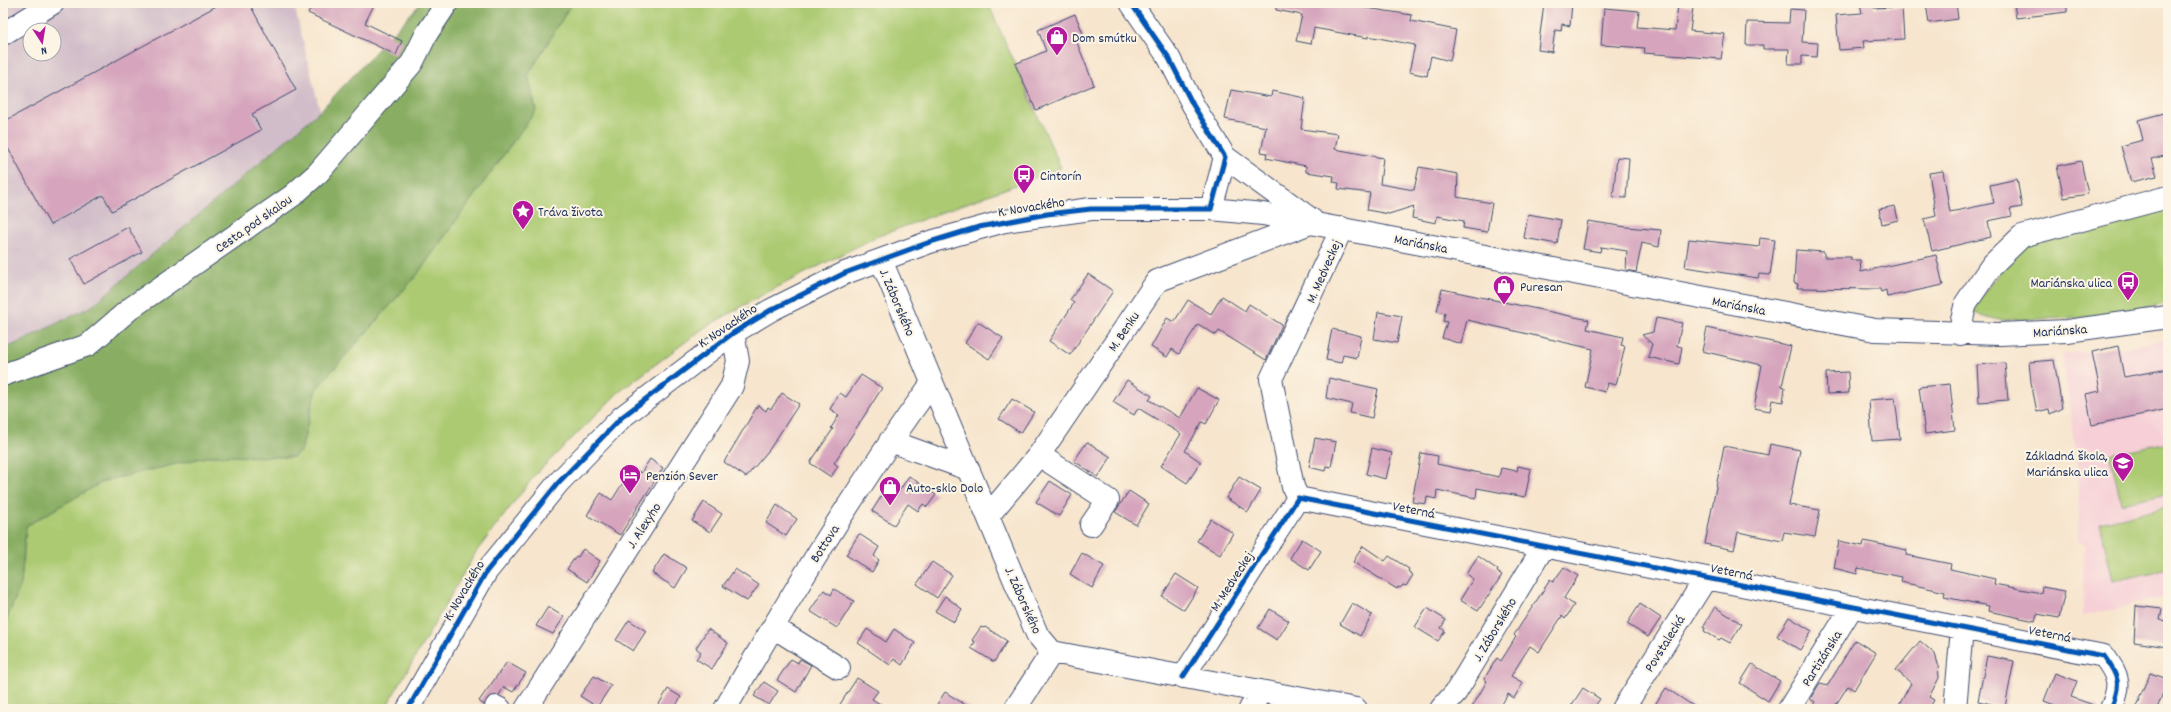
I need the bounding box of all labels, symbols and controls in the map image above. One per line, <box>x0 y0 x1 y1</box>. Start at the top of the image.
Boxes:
north arrow <box>22 22 62 62</box>
shop icon: Dom smútku <box>1044 24 1070 57</box>
place label: Dom smútku <box>1072 29 1137 49</box>
text: N <box>39 41 48 58</box>
bus stop icon: Cintorín <box>1011 162 1037 195</box>
place label: Cintorín <box>1040 167 1082 187</box>
street label: Cesta pod skalou <box>211 191 297 259</box>
street label: K. Novackého <box>996 193 1066 223</box>
place icon: Tráva života <box>510 198 536 231</box>
place label: Tráva života <box>538 203 603 223</box>
street label: Mariánska <box>1392 230 1450 260</box>
street label: M. Medveckej <box>1302 237 1348 307</box>
street label: J. Záborského <box>873 266 919 340</box>
bus stop icon: Mariánska ulica <box>2115 269 2141 302</box>
shop icon: Puresan <box>1491 273 1517 306</box>
place label: Mariánska ulica <box>2030 274 2112 294</box>
place label: Puresan <box>1520 278 1563 298</box>
street label: Mariánska <box>1710 292 1768 322</box>
street label: K. Novackého <box>695 299 762 354</box>
street label: M. Benku <box>1104 308 1145 356</box>
street label: Mariánska <box>2032 320 2088 344</box>
place label: Základná škola, Mariánska ulica <box>2025 447 2108 483</box>
school or university icon: Základná škola, Mariánska ulica <box>2110 450 2136 483</box>
hotel icon: Penzión Sever <box>617 462 643 495</box>
place label: Penzión Sever <box>646 467 719 487</box>
shop icon: Auto-sklo Dolo <box>877 474 903 507</box>
place label: Auto-sklo Dolo <box>906 479 983 499</box>
street label: Veterná <box>1391 497 1437 525</box>
street label: J. Alexyho <box>622 499 667 553</box>
street label: Bottova <box>806 521 846 567</box>
street label: M. Medveckej <box>1206 548 1260 616</box>
street label: K. Novackého <box>439 557 491 625</box>
street label: Veterná <box>1709 559 1755 587</box>
street label: J. Záborského <box>998 564 1046 638</box>
street label: J. Záborského <box>1469 594 1523 666</box>
street label: Povstalecká <box>1640 612 1691 676</box>
street label: Veterná <box>2027 621 2073 649</box>
street label: Partizánska <box>1798 627 1848 691</box>

